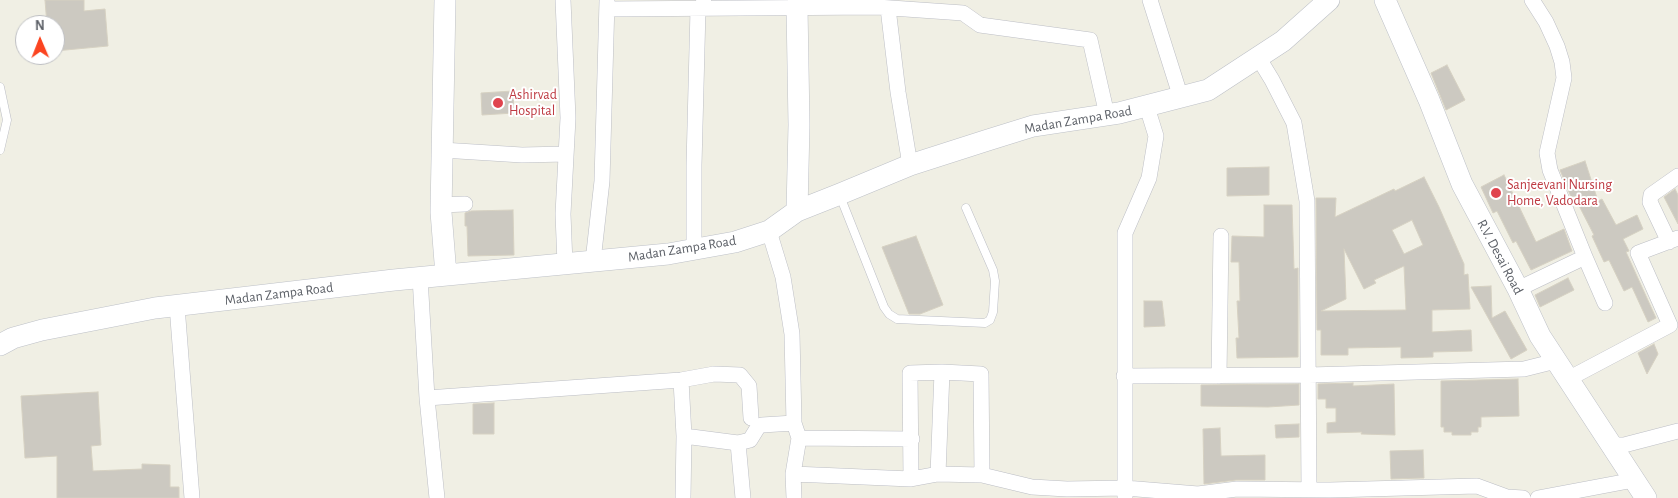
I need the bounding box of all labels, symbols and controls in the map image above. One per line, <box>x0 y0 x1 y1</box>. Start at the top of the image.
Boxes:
north arrow <box>15 15 65 65</box>
text: N <box>35 19 45 33</box>
place label: Ashirvad Hospital <box>509 87 557 120</box>
marker: Ashirvad Hospital <box>491 96 505 110</box>
street label: Madan Zampa Road <box>1023 102 1133 138</box>
place label: Sanjeevani Nursing Home, Vadodara <box>1507 177 1612 210</box>
marker: Sanjeevani Nursing Home, Vadodara <box>1489 186 1503 200</box>
street label: R.V. Desai Road <box>1473 217 1527 297</box>
street label: Madan Zampa Road <box>627 232 737 266</box>
street label: Madan Zampa Road <box>224 279 334 309</box>

